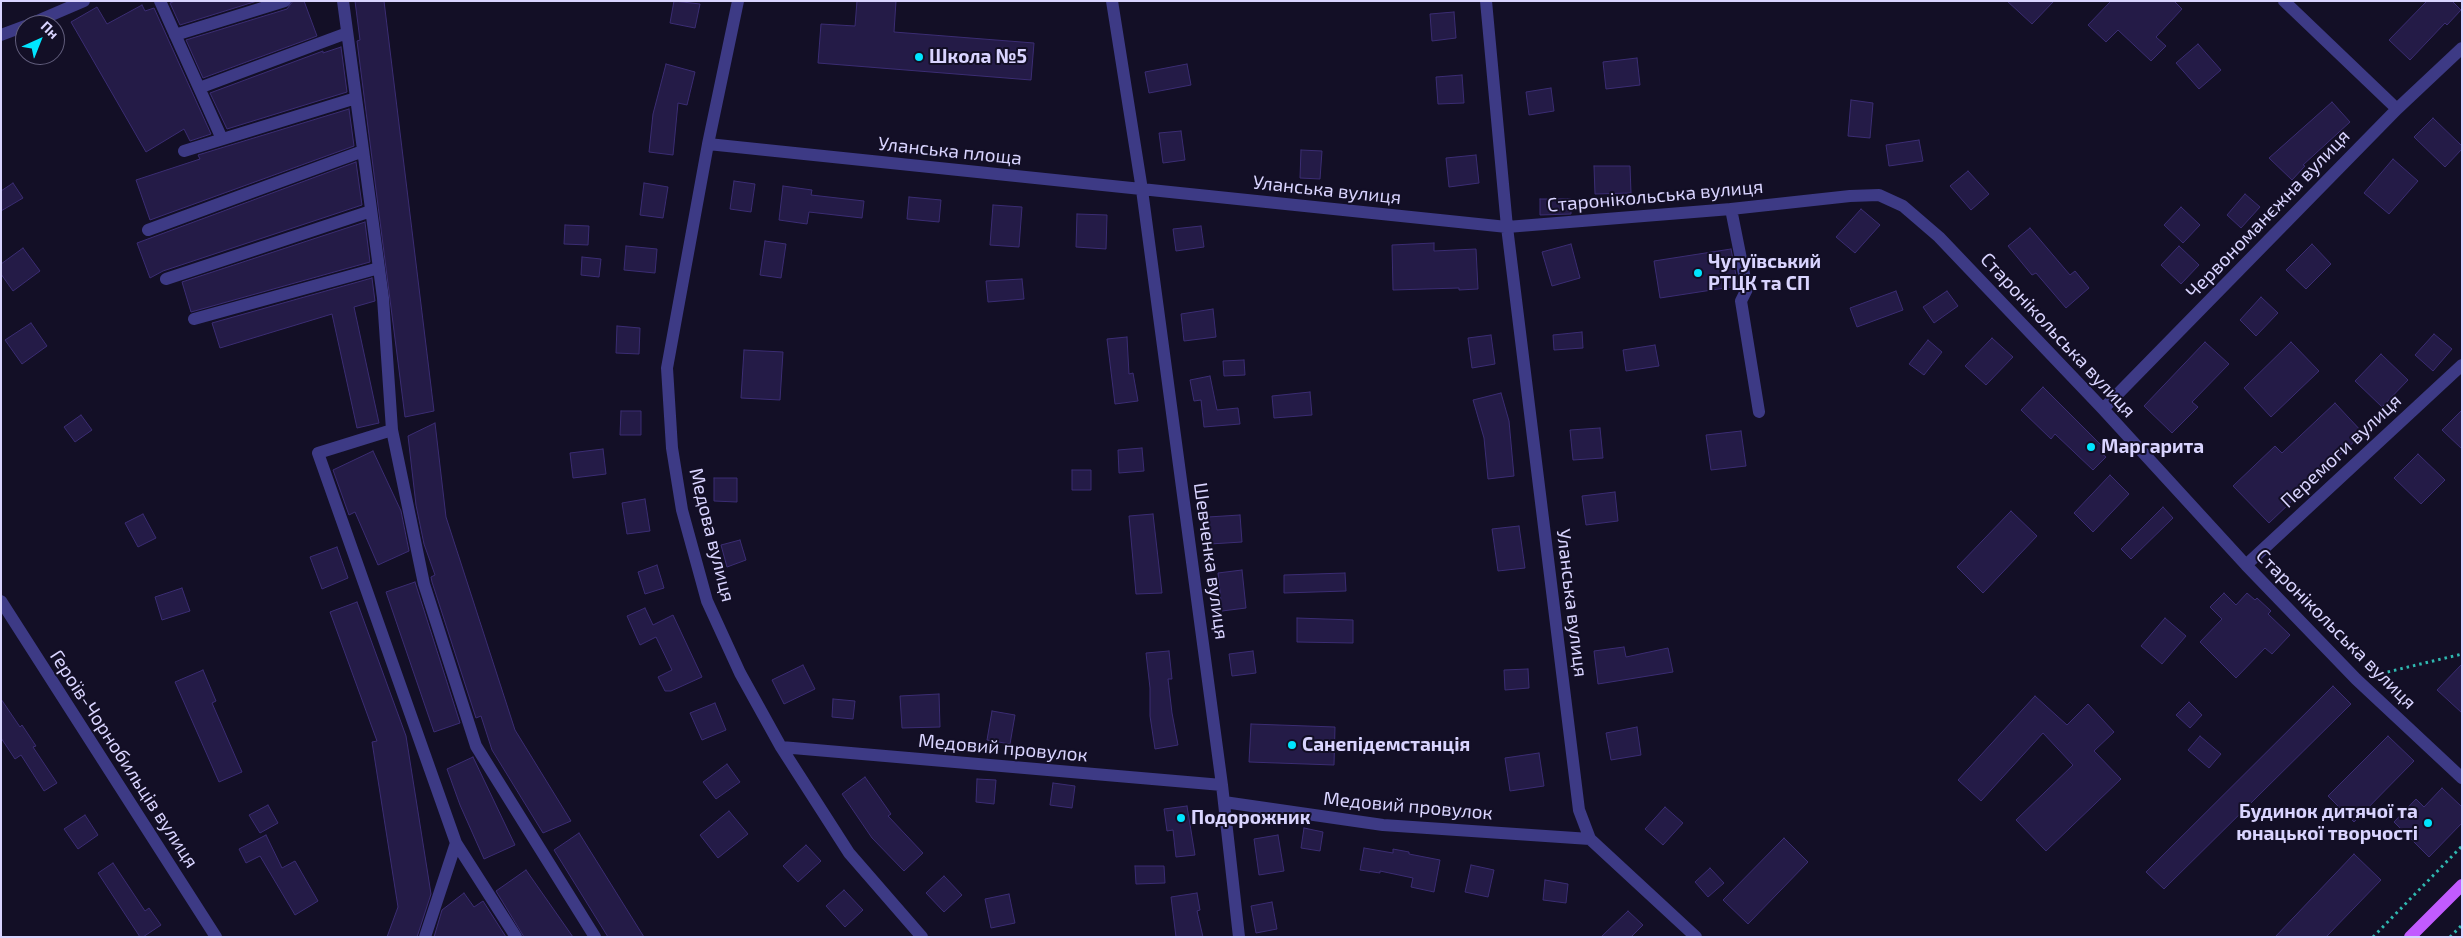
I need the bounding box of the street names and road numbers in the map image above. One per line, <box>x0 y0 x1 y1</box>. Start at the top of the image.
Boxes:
street label: Червономанєжна вулиця <box>2181 125 2355 303</box>
street label: Уланська площа <box>877 132 1023 170</box>
street label: Уланська вулиця <box>1252 171 1402 209</box>
street label: Старонікольська вулиця <box>1546 175 1764 217</box>
street label: Старонікольська вулиця <box>1976 248 2140 422</box>
street label: Перемоги вулиця <box>2276 389 2406 513</box>
street label: Медова вулиця <box>684 466 740 604</box>
street label: Шевченка вулиця <box>1189 481 1233 641</box>
street label: Уланська вулиця <box>1552 528 1592 678</box>
street label: Старонікольська вулиця <box>2251 544 2421 714</box>
street label: Героїв-Чорнобильців вулиця <box>45 646 203 872</box>
street label: Медовий провулок <box>917 729 1089 767</box>
street label: Медовий провулок <box>1322 787 1494 825</box>

